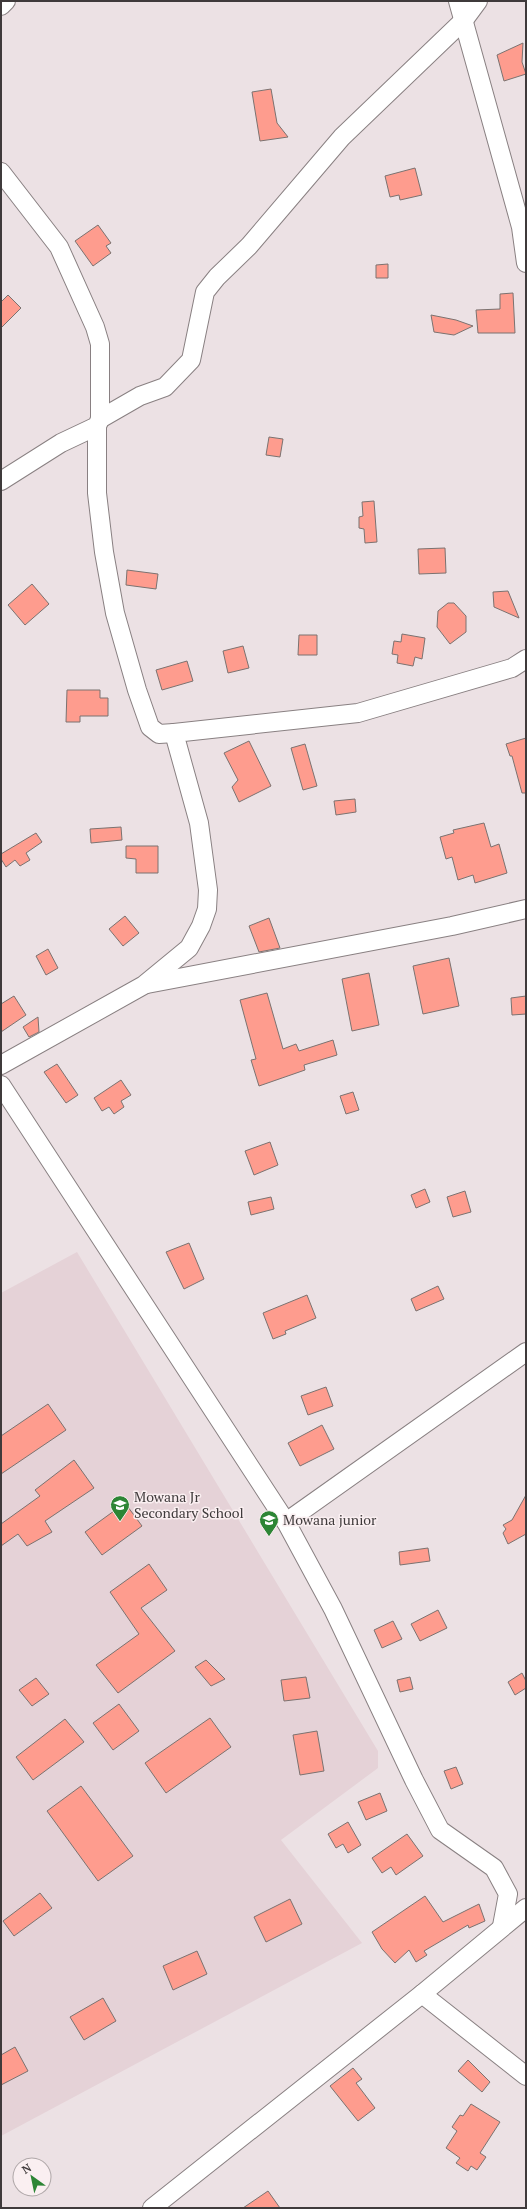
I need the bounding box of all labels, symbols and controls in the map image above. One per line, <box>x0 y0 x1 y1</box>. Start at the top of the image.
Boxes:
place label: Mowana Jr Secondary School <box>134 1487 244 1522</box>
school or university icon: Mowana Jr Secondary School <box>109 1494 131 1522</box>
school or university icon: Mowana junior <box>258 1509 280 1537</box>
place label: Mowana junior <box>283 1510 377 1529</box>
north arrow <box>12 2157 52 2197</box>
text: N <box>19 2160 34 2177</box>

